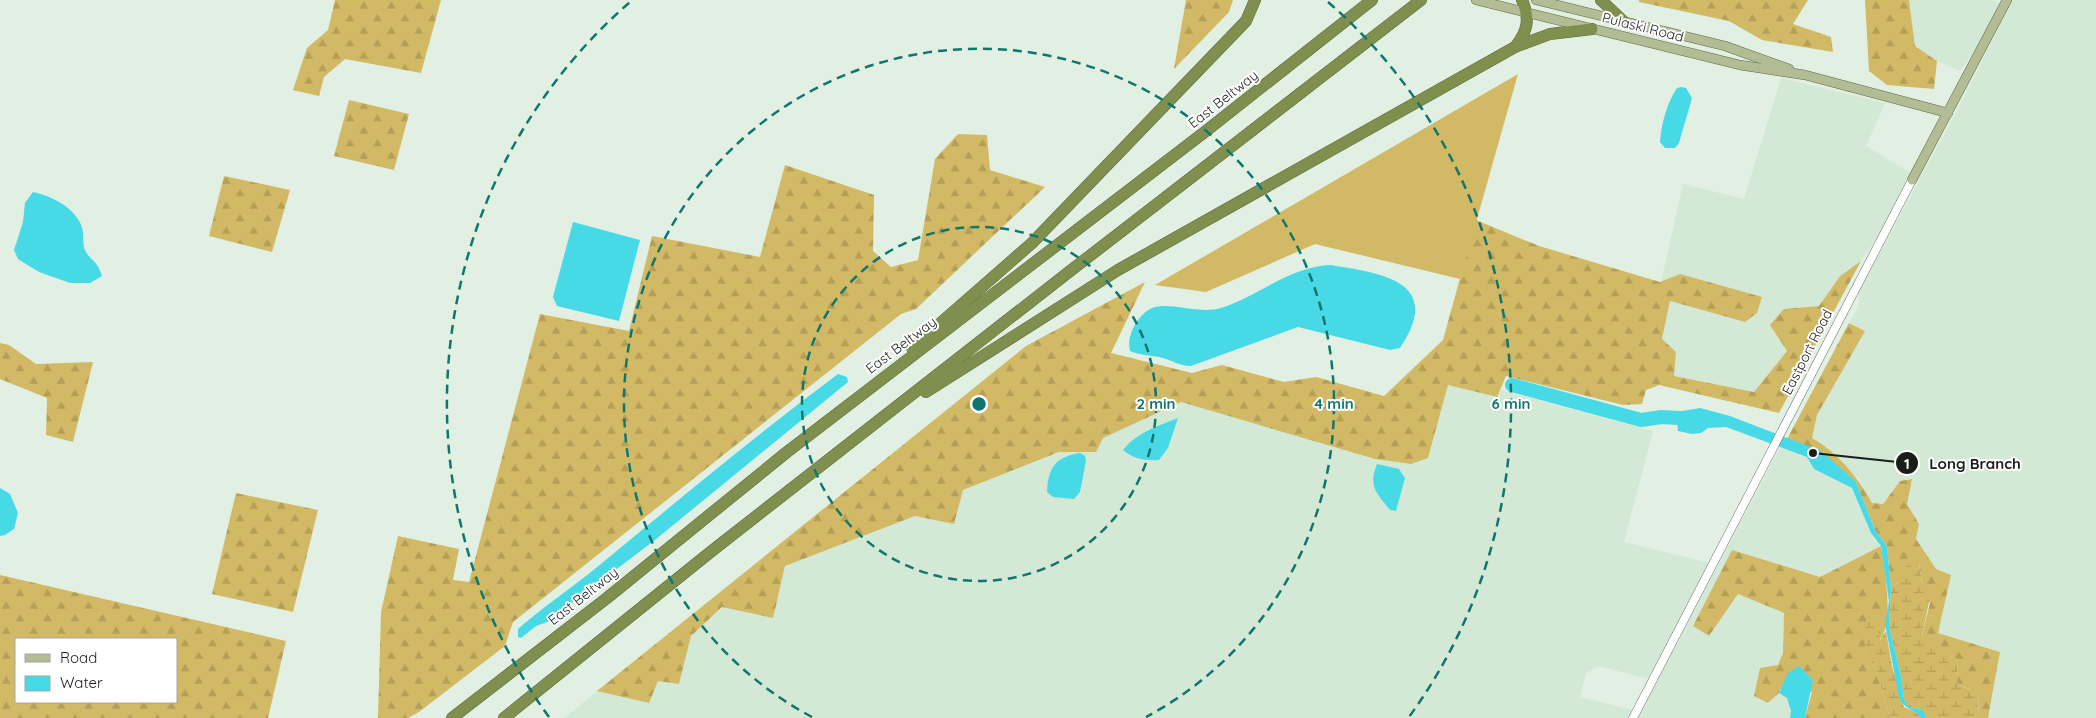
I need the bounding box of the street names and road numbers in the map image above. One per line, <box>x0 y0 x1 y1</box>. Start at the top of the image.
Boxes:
street label: Pulaski Road <box>1600 8 1686 46</box>
street label: East Beltway <box>1184 66 1262 132</box>
street label: Eastport Road <box>1778 306 1836 398</box>
street label: East Beltway <box>862 313 940 377</box>
street label: East Beltway <box>544 563 622 629</box>

